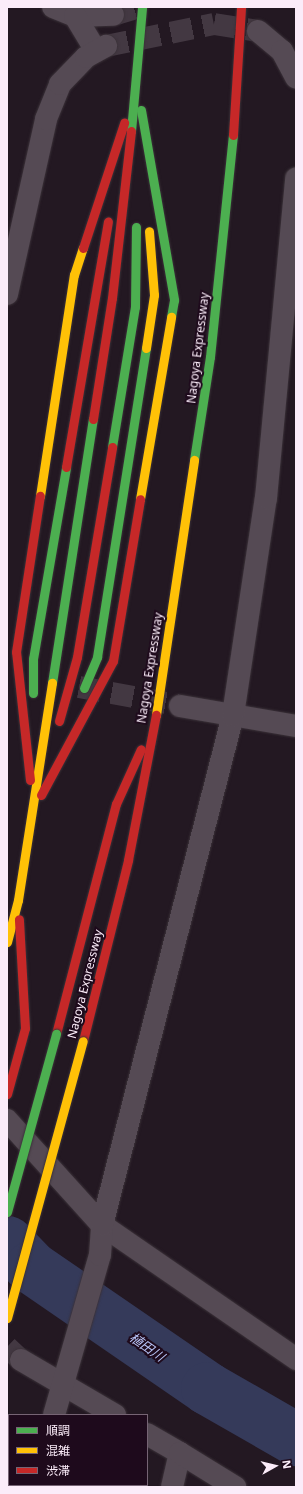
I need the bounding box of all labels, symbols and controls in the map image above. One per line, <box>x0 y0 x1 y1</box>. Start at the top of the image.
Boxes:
street label: Nagoya Expressway <box>184 292 212 404</box>
street label: Nagoya Expressway <box>134 612 166 724</box>
street label: Nagoya Expressway <box>64 928 106 1040</box>
water label: 植田川 <box>127 1329 167 1365</box>
legend <box>8 1414 148 1486</box>
text: 順調 <box>46 1422 70 1439</box>
text: 混雑 <box>46 1442 70 1459</box>
north arrow <box>255 1446 295 1486</box>
text: N <box>279 1459 295 1470</box>
text: 渋滞 <box>46 1462 70 1479</box>

